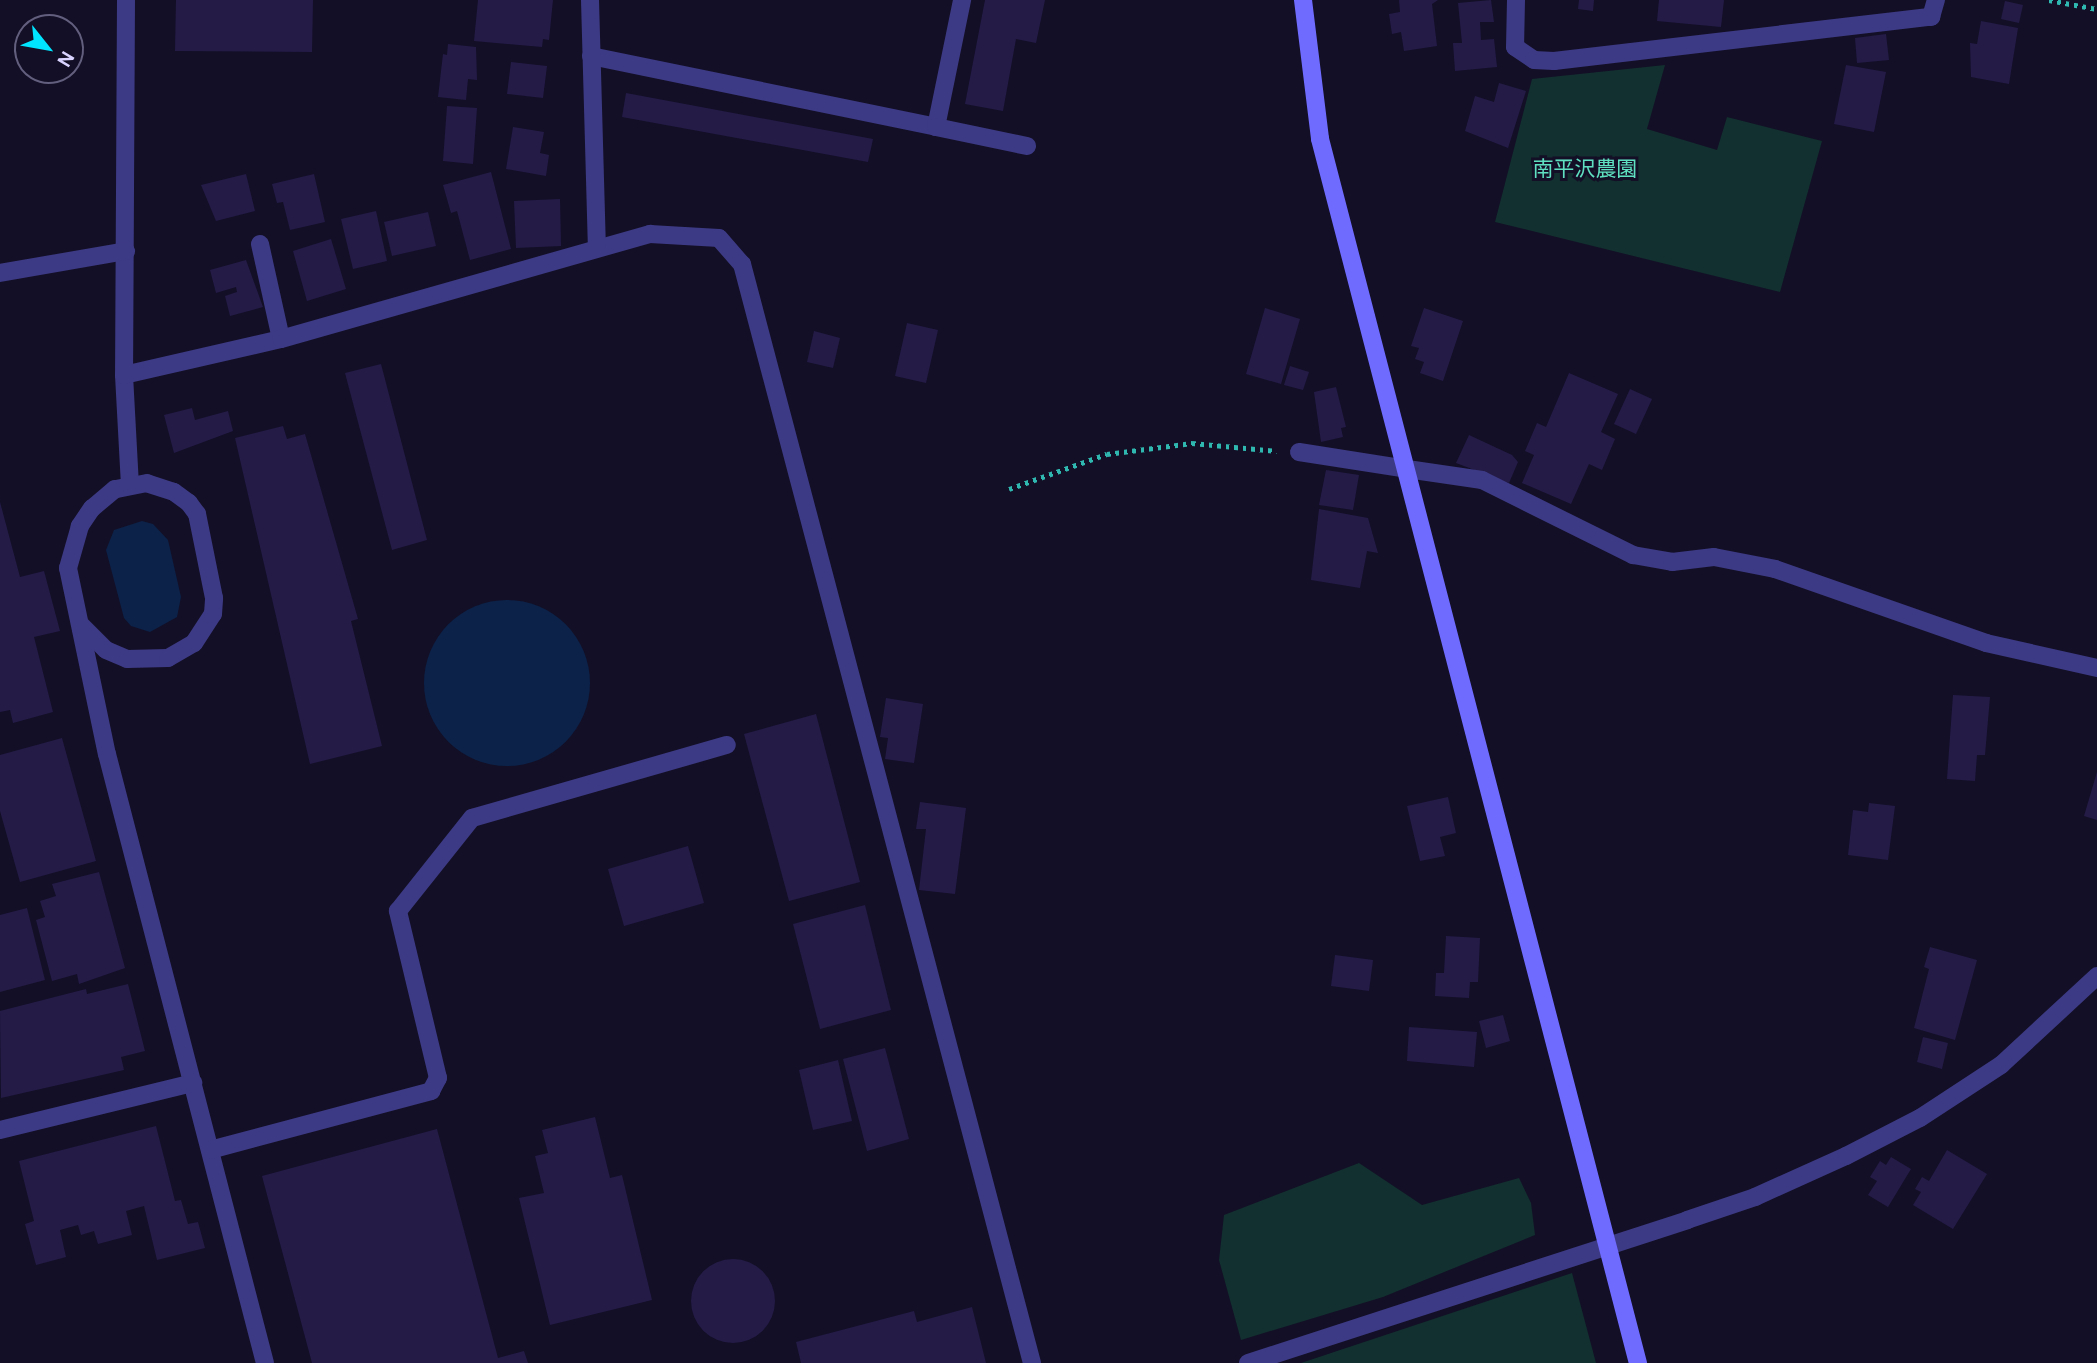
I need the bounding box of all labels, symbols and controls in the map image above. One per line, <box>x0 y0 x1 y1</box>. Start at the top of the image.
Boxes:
north arrow <box>14 14 84 84</box>
text: N <box>51 47 80 71</box>
park label: 南平沢農園 <box>1533 156 1637 182</box>

